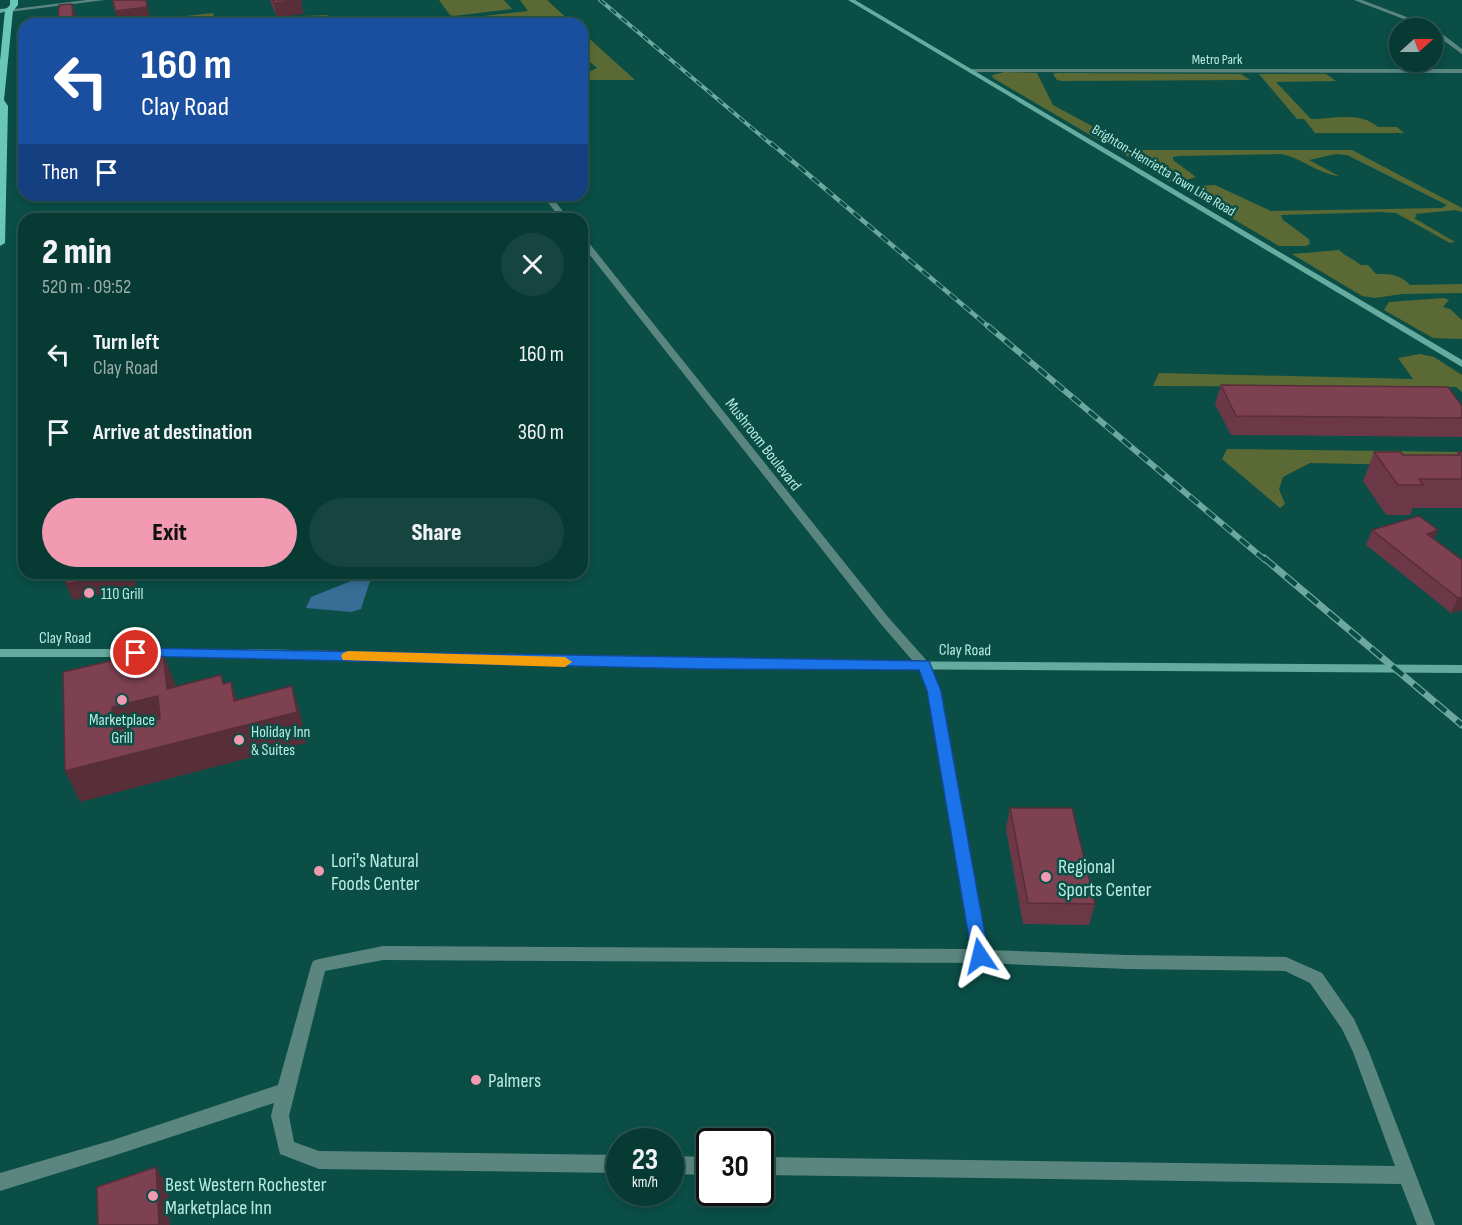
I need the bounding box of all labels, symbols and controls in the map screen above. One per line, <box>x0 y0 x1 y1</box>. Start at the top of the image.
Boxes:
north arrow <box>1389 18 1443 72</box>
map controls <box>1389 18 1443 72</box>
text: 160 m <box>141 40 232 91</box>
icon: left <box>42 42 120 120</box>
street label: Metro Park <box>1192 51 1243 68</box>
text: Clay Road <box>141 91 229 123</box>
street label: Brighton-Henrietta Town Line Road <box>1089 121 1239 220</box>
icon: arrive <box>90 156 123 189</box>
text: Then <box>42 159 78 186</box>
text: 2 min <box>42 231 112 274</box>
button: close <box>501 233 564 296</box>
text: 520 m · 09:52 <box>42 275 131 299</box>
text: Turn left <box>93 329 159 356</box>
icon: left <box>42 338 75 371</box>
text: 160 m <box>519 341 564 368</box>
text: Clay Road <box>93 356 158 380</box>
street label: Mushroom Boulevard <box>721 395 805 495</box>
icon: arrive <box>42 416 75 449</box>
text: Arrive at destination <box>93 419 252 446</box>
text: 360 m <box>518 419 564 446</box>
button: Exit <box>42 498 297 567</box>
button: Share <box>309 498 564 567</box>
place label: 110 Grill <box>101 585 143 604</box>
marker: 110 Grill <box>82 586 96 600</box>
pin <box>110 627 161 678</box>
street label: Clay Road <box>39 629 91 648</box>
icon: arrive <box>119 636 152 669</box>
street label: Clay Road <box>939 641 991 660</box>
marker: Marketplace Grill <box>115 693 129 707</box>
place label: Marketplace Grill <box>89 711 155 748</box>
place label: Holiday Inn & Suites <box>251 723 310 760</box>
marker: Holiday Inn & Suites <box>232 733 246 747</box>
place label: Lori's Natural Foods Center <box>331 849 420 896</box>
place label: Regional Sports Center <box>1058 855 1152 902</box>
marker: Lori's Natural Foods Center <box>312 864 326 878</box>
marker: Regional Sports Center <box>1039 870 1053 884</box>
position arrow <box>948 924 1012 988</box>
place label: Palmers <box>488 1069 541 1093</box>
marker: Palmers <box>469 1073 483 1087</box>
speed limit sign: 30 <box>696 1128 774 1206</box>
text: 23 <box>632 1142 658 1178</box>
place label: Best Western Rochester Marketplace Inn <box>165 1173 327 1220</box>
text: km/h <box>632 1173 658 1192</box>
marker: Best Western Rochester Marketplace Inn <box>146 1189 160 1203</box>

